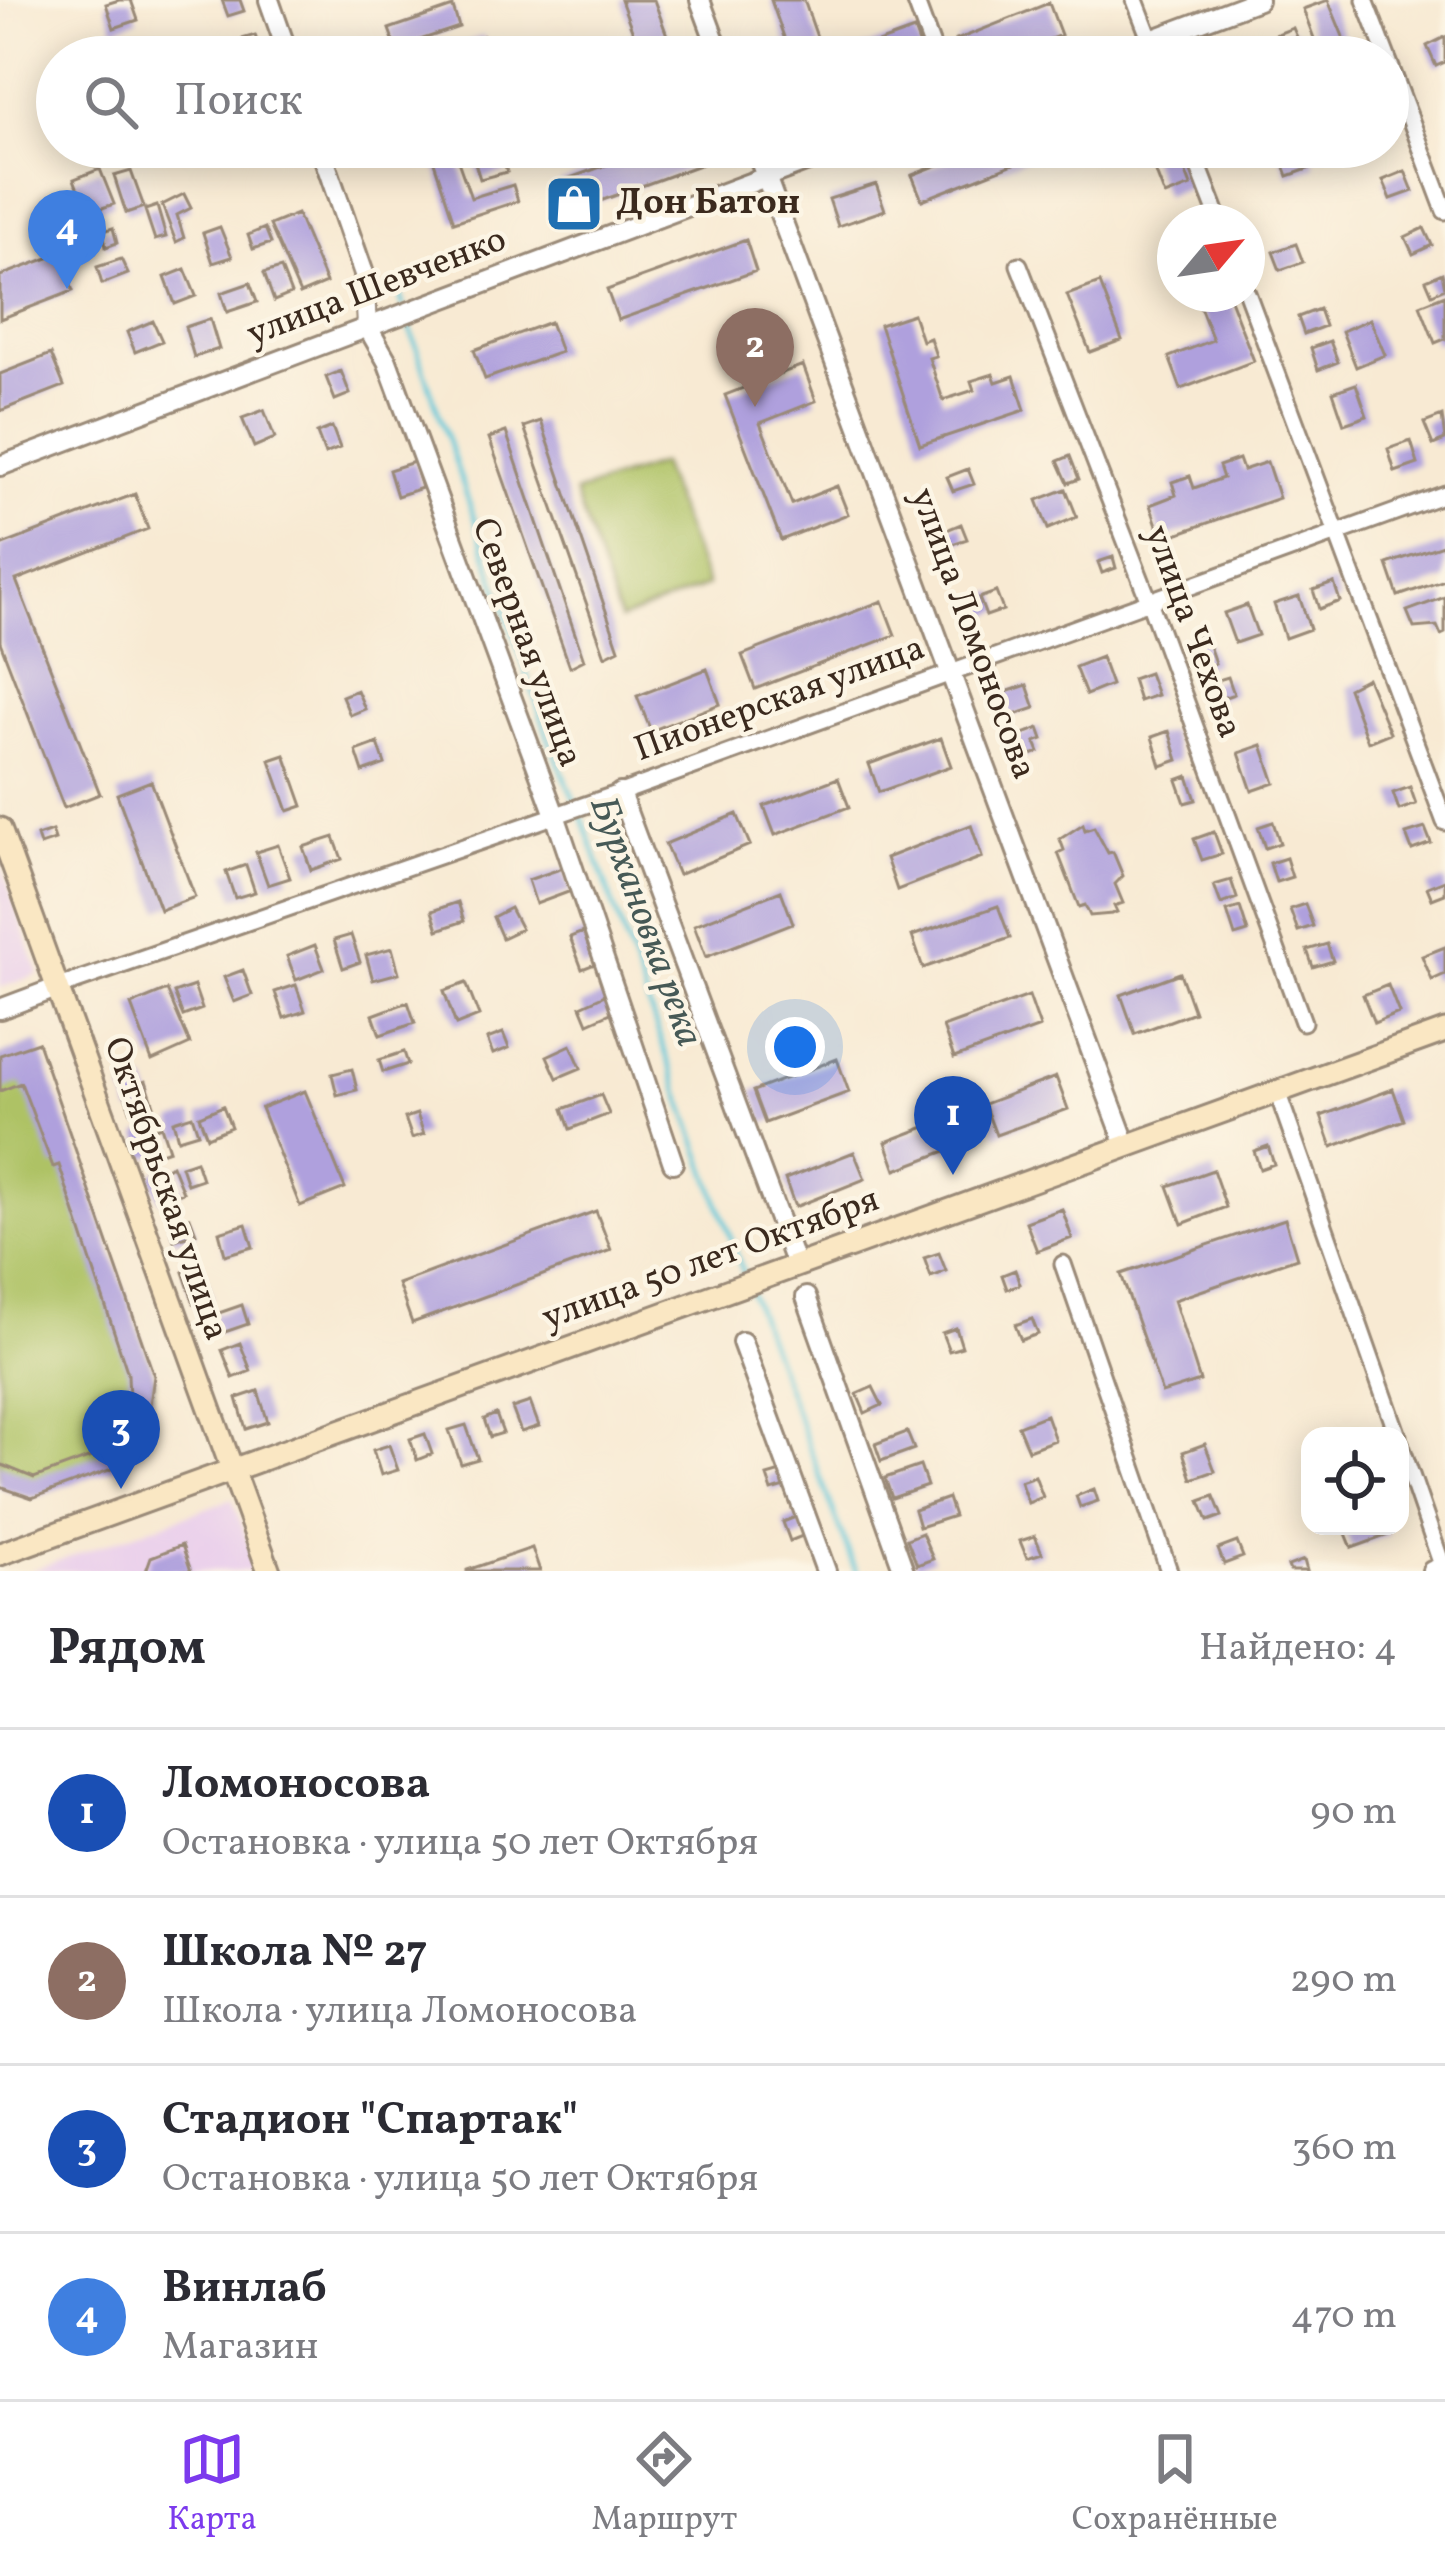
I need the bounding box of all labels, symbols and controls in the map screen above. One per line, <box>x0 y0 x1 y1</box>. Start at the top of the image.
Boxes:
search box <box>36 36 1409 168</box>
icon: search <box>78 69 144 135</box>
text: Поиск <box>174 71 303 134</box>
shop icon: Дон Батон <box>543 173 605 235</box>
place label: Дон Батон <box>616 179 800 229</box>
pin: 4 <box>28 190 106 289</box>
north arrow <box>1157 204 1265 312</box>
street label: улица Шевченко <box>240 216 514 360</box>
pin: 2 <box>716 308 794 407</box>
street label: улица Ломоносова <box>896 481 1048 787</box>
street label: Северная улица <box>458 512 594 774</box>
street label: улица Чехова <box>1130 519 1254 745</box>
street label: Пионерская улица <box>628 624 932 776</box>
water label: Бурхановка река <box>575 790 715 1054</box>
your location <box>765 1017 825 1077</box>
street label: Октябрьская улица <box>90 1031 240 1347</box>
pin: 1 <box>914 1076 992 1175</box>
street label: улица 50 лет Октября <box>536 1176 886 1344</box>
pin: 3 <box>82 1390 160 1489</box>
map controls <box>1301 1427 1409 1535</box>
button: locate <box>1301 1427 1409 1535</box>
text: Рядом <box>48 1614 206 1685</box>
text: Найдено: 4 <box>1199 1622 1397 1676</box>
text: Ломоносова <box>162 1754 430 1817</box>
text: 1 <box>79 1786 95 1840</box>
text: 90 m <box>1310 1786 1397 1840</box>
text: Остановка · улица 50 лет Октября <box>162 1817 758 1871</box>
text: Школа № 27 <box>162 1922 428 1985</box>
text: 2 <box>77 1954 97 2008</box>
text: 290 m <box>1290 1954 1397 2008</box>
text: Школа · улица Ломоносова <box>162 1985 637 2039</box>
text: Стадион "Спартак" <box>162 2090 578 2153</box>
text: 3 <box>77 2122 97 2176</box>
text: 360 m <box>1292 2122 1397 2176</box>
text: Остановка · улица 50 лет Октября <box>162 2153 758 2207</box>
text: Винлаб <box>162 2258 327 2321</box>
text: 4 <box>75 2290 99 2344</box>
text: 470 m <box>1291 2290 1397 2344</box>
text: Магазин <box>162 2321 319 2375</box>
tab: Карта <box>167 2426 257 2544</box>
tab: Маршрут <box>592 2426 737 2544</box>
tab: Сохранённые <box>1072 2426 1278 2544</box>

